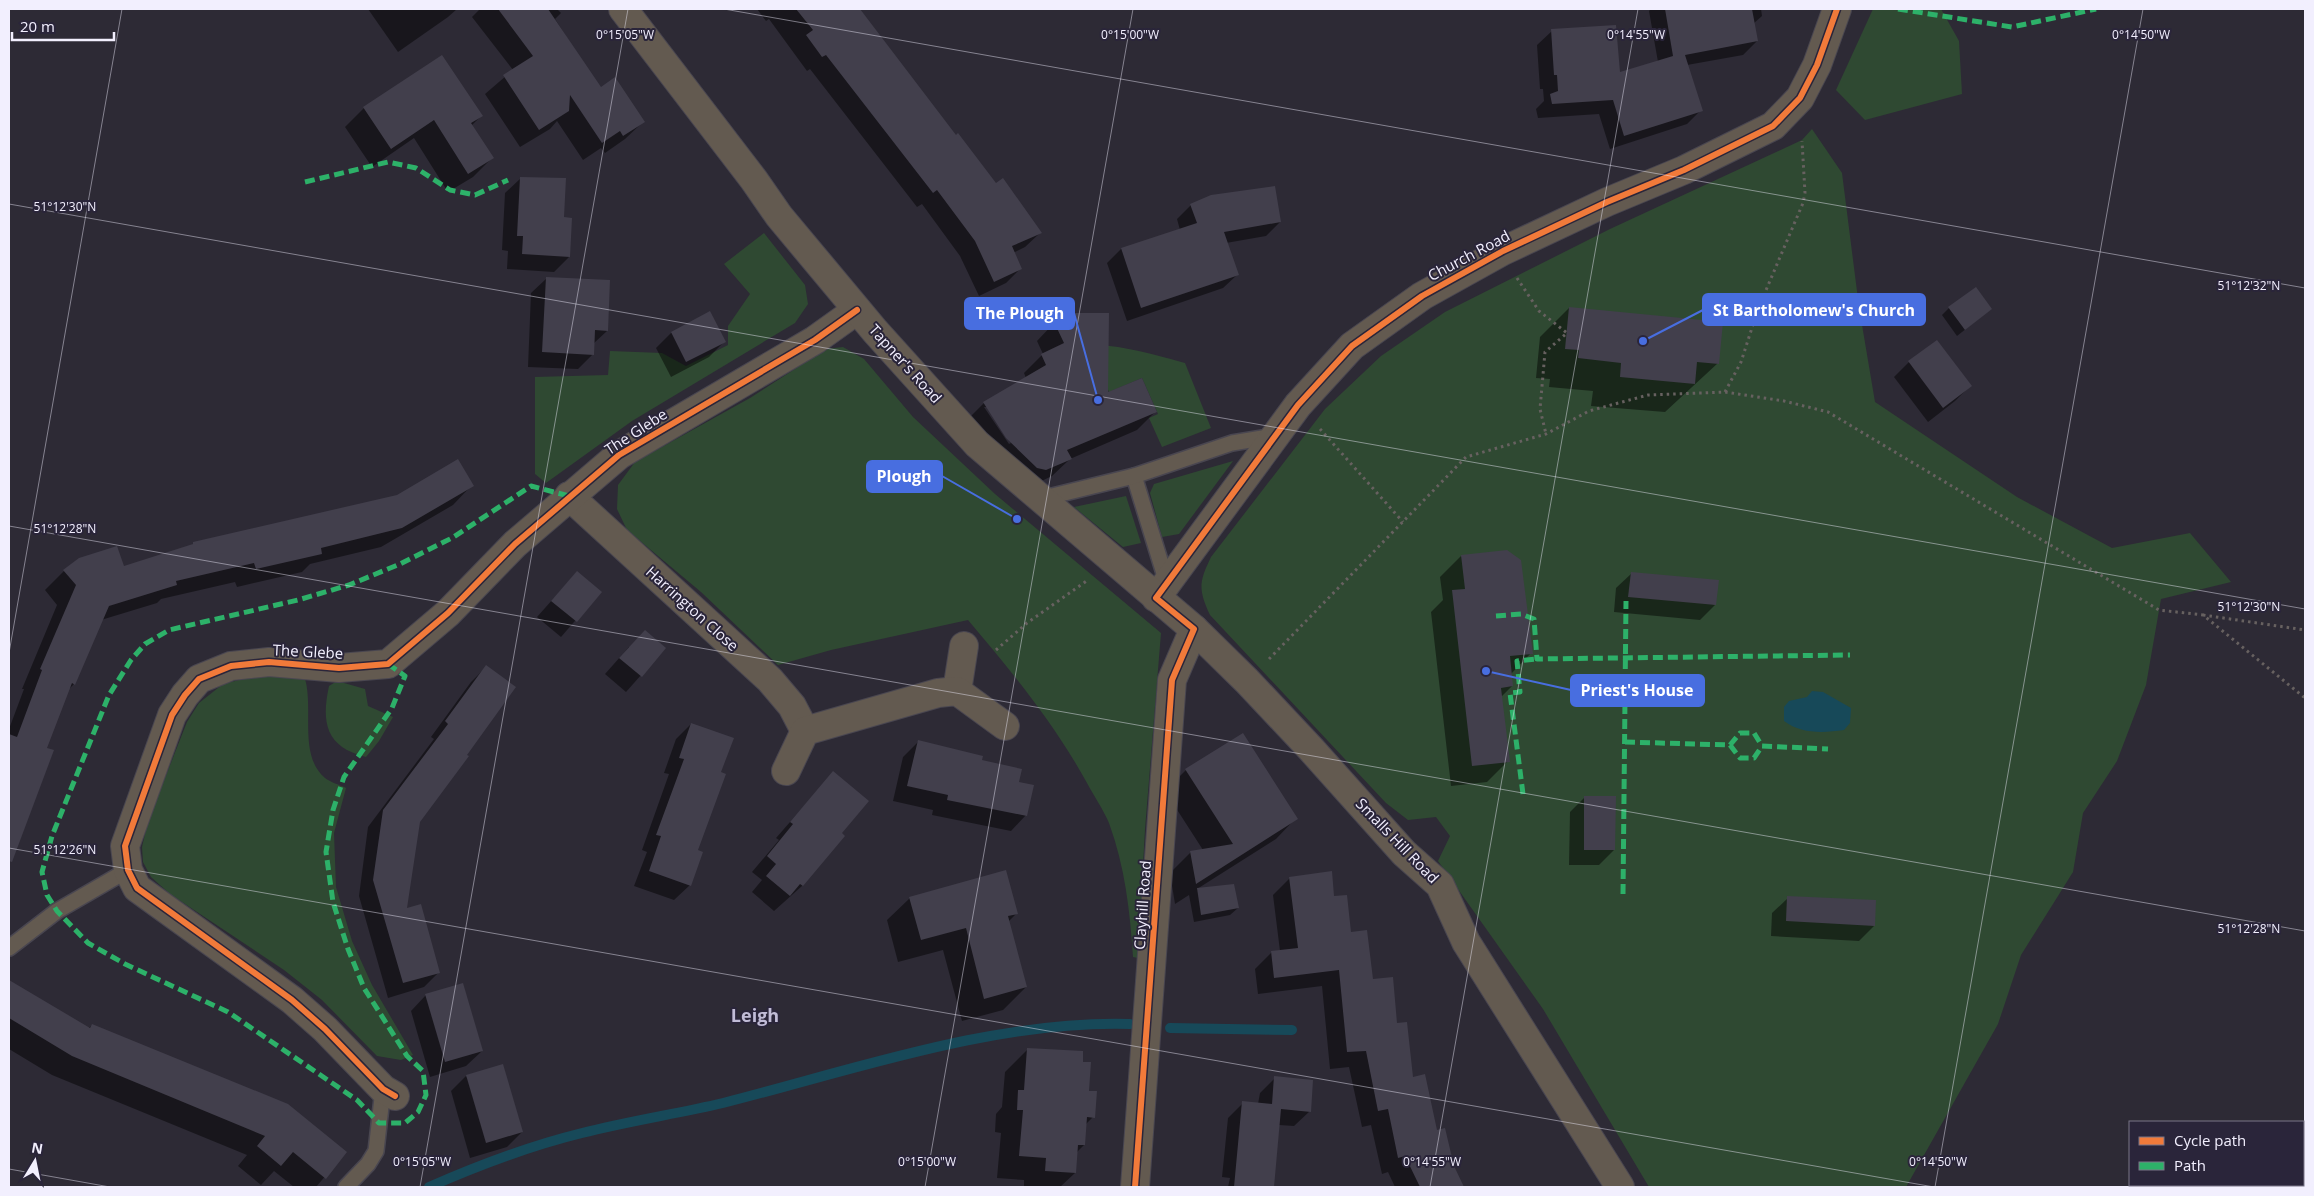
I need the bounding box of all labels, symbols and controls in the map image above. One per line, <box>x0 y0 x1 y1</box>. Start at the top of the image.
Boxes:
scale bar <box>12 10 115 42</box>
text: 20 m <box>20 16 55 36</box>
text: 0°15'05"W <box>596 26 654 43</box>
text: 0°15'00"W <box>1101 26 1159 43</box>
text: 0°14'55"W <box>1607 26 1665 43</box>
text: 0°14'50"W <box>2112 26 2170 43</box>
text: 51°12'30"N <box>34 198 96 215</box>
street label: Church Road <box>1424 225 1513 285</box>
text: 51°12'32"N <box>2218 277 2280 294</box>
callout: St Bartholomew's Church <box>1703 294 1925 325</box>
callout: The Plough <box>965 298 1074 329</box>
text: St Bartholomew's Church <box>1713 299 1915 321</box>
text: The Plough <box>976 302 1064 324</box>
street label: Tapner's Road <box>865 320 947 407</box>
street label: The Glebe <box>600 404 670 459</box>
callout: Plough <box>867 461 942 492</box>
text: Plough <box>877 465 931 487</box>
text: 51°12'28"N <box>34 520 96 537</box>
street label: Harrington Close <box>642 561 743 655</box>
text: 51°12'30"N <box>2218 598 2280 615</box>
street label: The Glebe <box>272 639 344 663</box>
callout: Priest's House <box>1571 675 1704 706</box>
text: Priest's House <box>1581 679 1693 701</box>
street label: Smalls Hill Road <box>1352 793 1444 887</box>
text: 51°12'26"N <box>34 841 96 858</box>
street label: Clayhill Road <box>1129 860 1155 950</box>
text: 51°12'28"N <box>2218 920 2280 937</box>
district label: Leigh <box>731 1003 779 1027</box>
legend <box>2129 1121 2304 1186</box>
text: Cycle path <box>2174 1130 2246 1150</box>
north arrow <box>10 1136 60 1186</box>
text: N <box>30 1137 45 1158</box>
text: 0°15'05"W <box>393 1153 451 1170</box>
text: 0°15'00"W <box>898 1153 956 1170</box>
text: 0°14'55"W <box>1403 1153 1461 1170</box>
text: 0°14'50"W <box>1909 1153 1967 1170</box>
text: Path <box>2174 1155 2206 1175</box>

